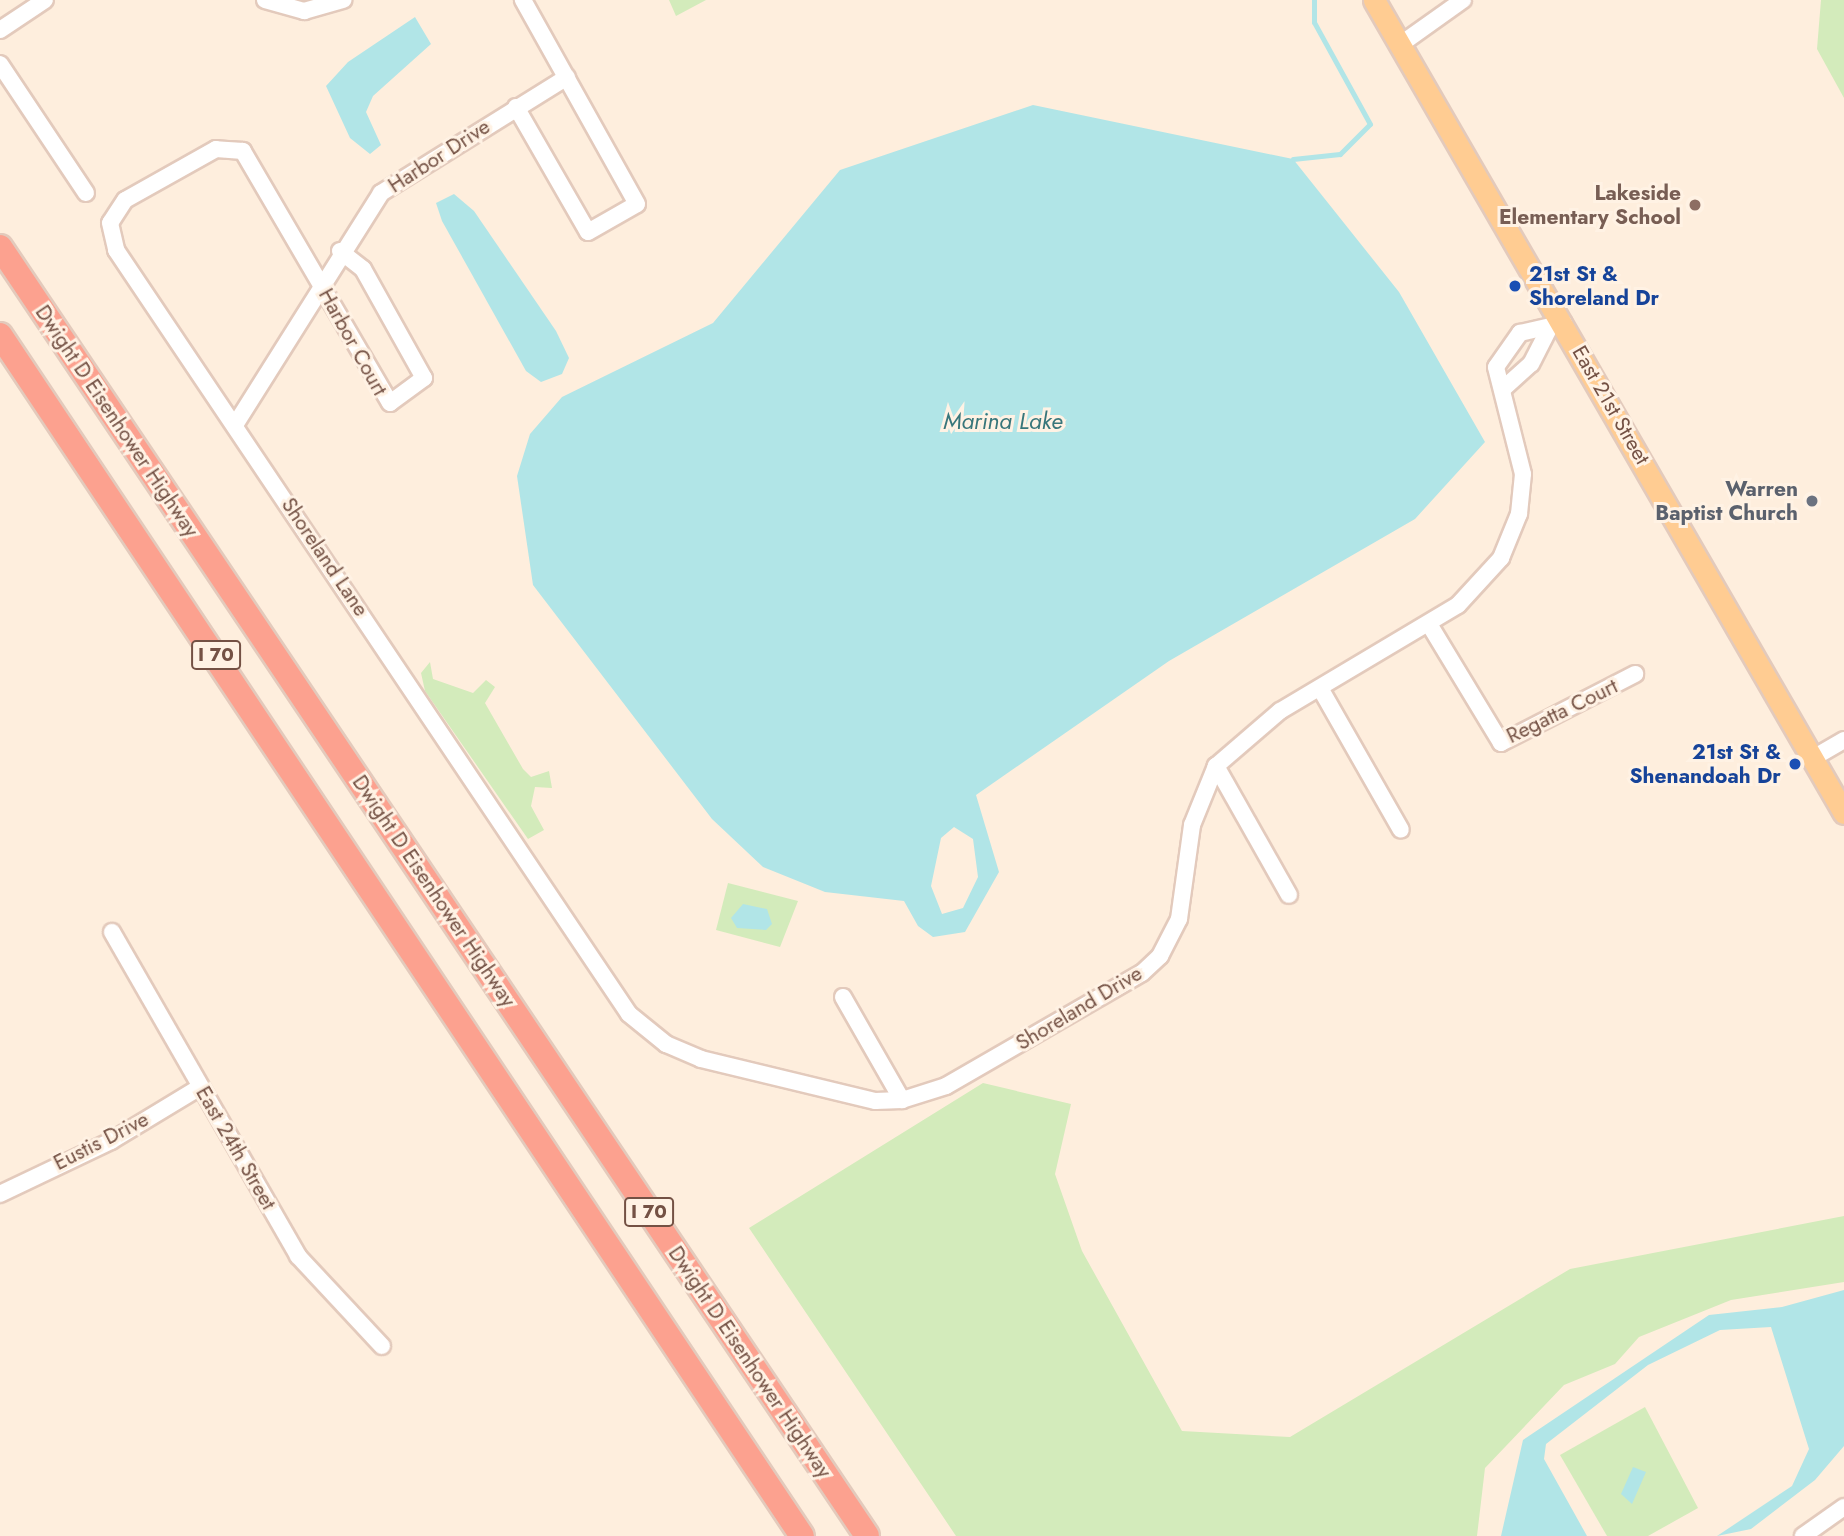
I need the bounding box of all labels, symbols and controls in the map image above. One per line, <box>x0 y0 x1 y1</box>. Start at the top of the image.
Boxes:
street label: Harbor Drive <box>384 114 494 198</box>
place label: Lakeside Elementary School <box>1499 180 1681 230</box>
marker: Lakeside Elementary School <box>1687 197 1703 213</box>
place label: 21st St & Shoreland Dr <box>1529 261 1659 311</box>
marker: 21st St & Shoreland Dr <box>1507 278 1523 294</box>
street label: Harbor Court <box>313 284 393 400</box>
street label: Dwight D Eisenhower Highway <box>30 300 204 542</box>
street label: East 21st Street <box>1567 341 1655 469</box>
water label: Marina Lake <box>943 407 1063 435</box>
place label: Warren Baptist Church <box>1655 476 1798 526</box>
street label: Shoreland Lane <box>276 493 374 621</box>
marker: Warren Baptist Church <box>1804 493 1820 509</box>
road number: I 70 <box>190 640 242 670</box>
street label: Regatta Court <box>1502 673 1622 749</box>
place label: 21st St & Shenandoah Dr <box>1629 739 1781 789</box>
marker: 21st St & Shenandoah Dr <box>1787 756 1803 772</box>
street label: Dwight D Eisenhower Highway <box>347 770 521 1012</box>
street label: Shoreland Drive <box>1011 960 1147 1056</box>
street label: East 24th Street <box>191 1082 281 1214</box>
street label: Eustis Drive <box>49 1106 153 1176</box>
road number: I 70 <box>623 1196 675 1228</box>
street label: Dwight D Eisenhower Highway <box>663 1241 837 1483</box>

